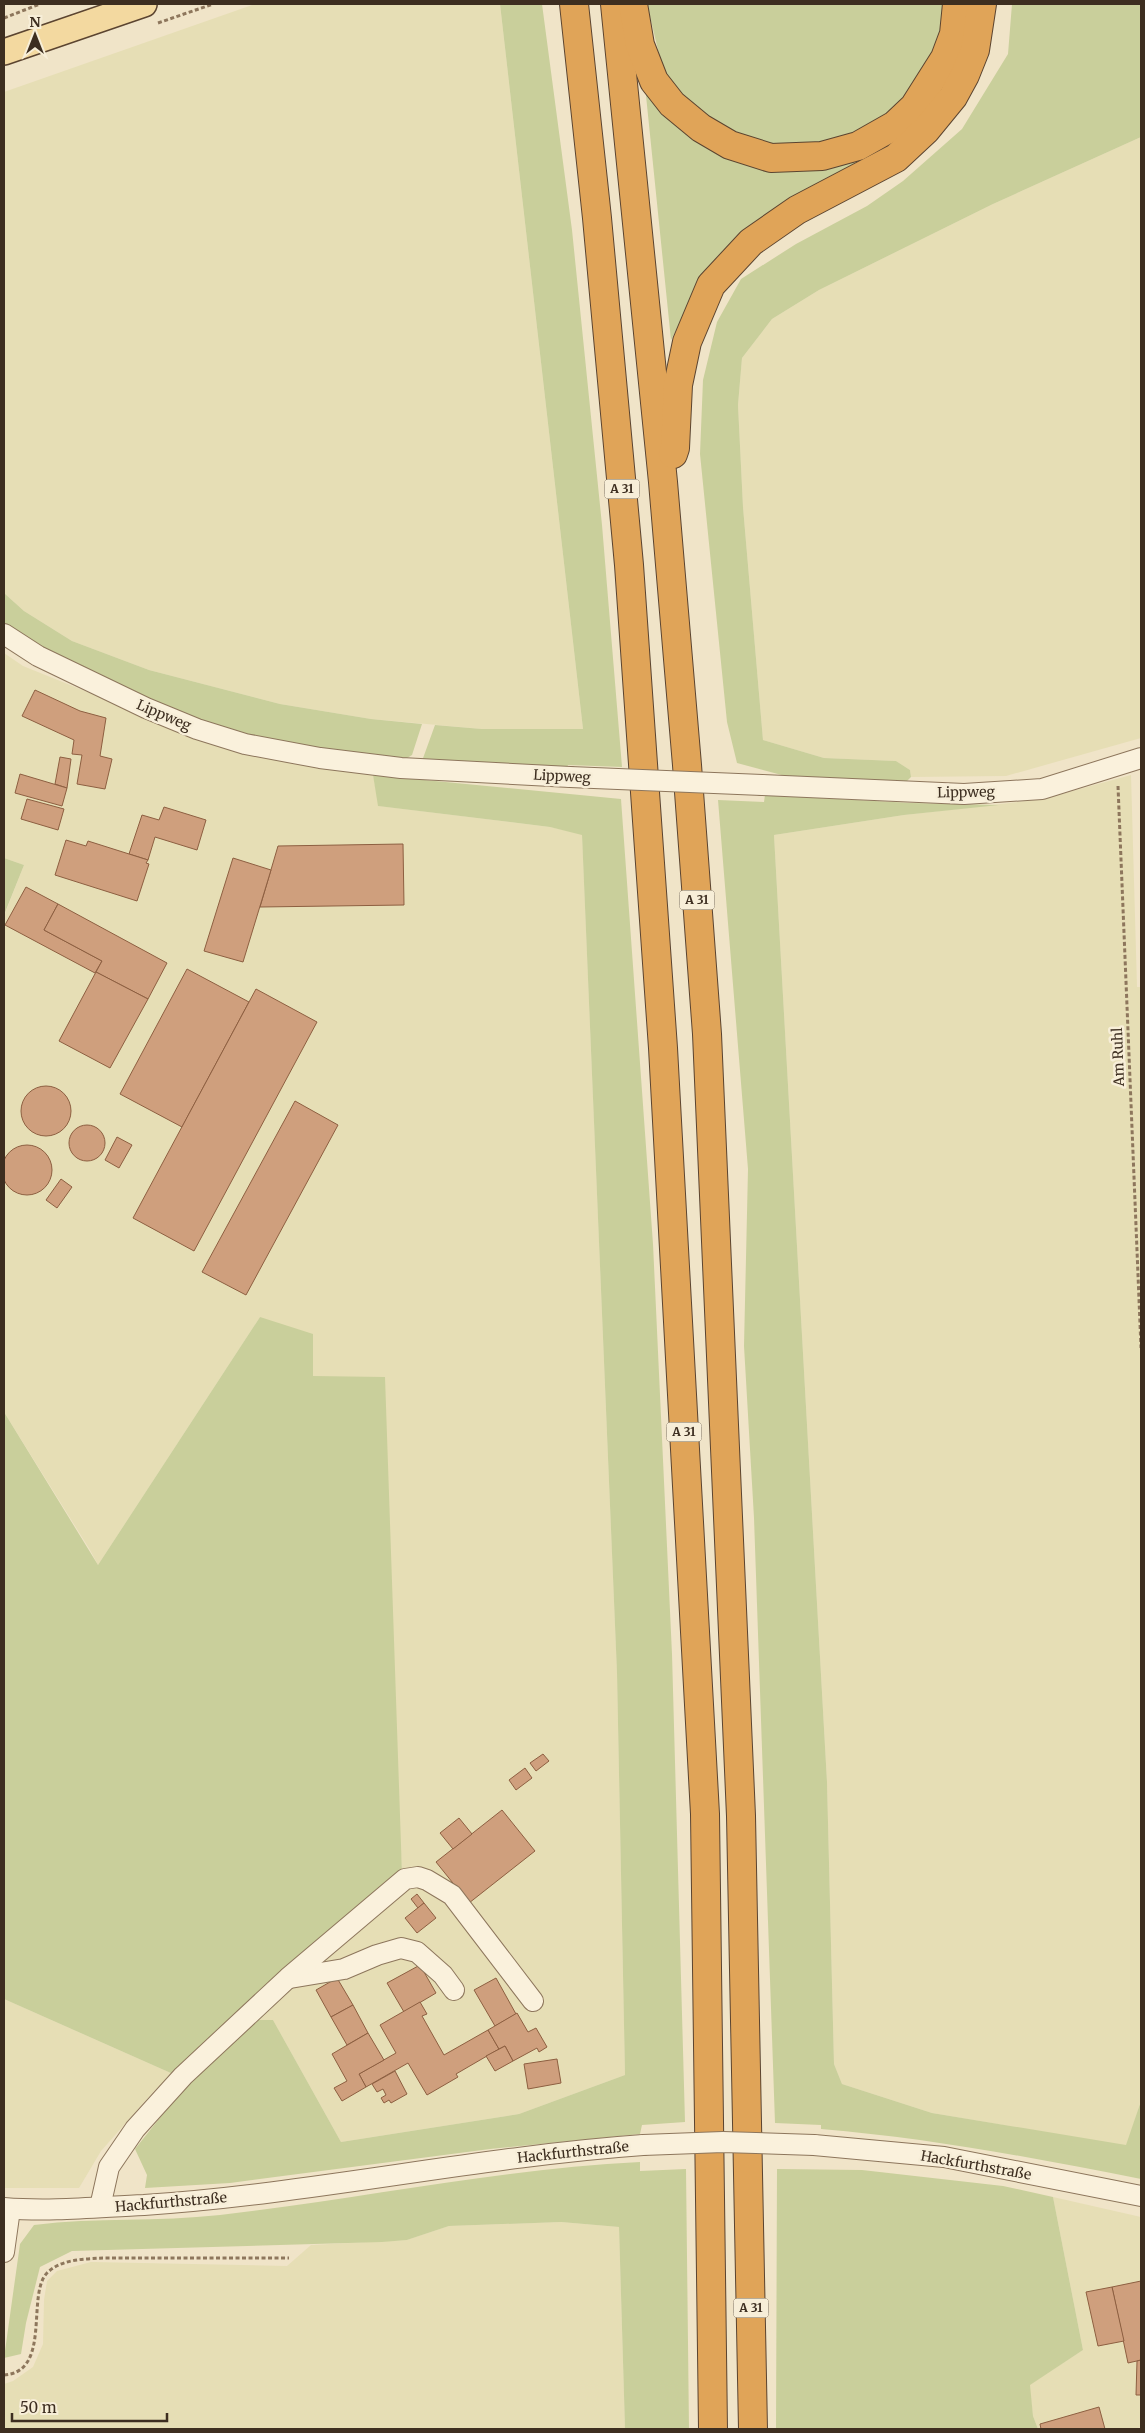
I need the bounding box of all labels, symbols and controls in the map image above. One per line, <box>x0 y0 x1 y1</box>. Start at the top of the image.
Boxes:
north arrow <box>10 10 60 60</box>
text: N <box>29 13 41 31</box>
road number: A 31 <box>604 479 640 498</box>
street label: Lippweg <box>134 695 195 735</box>
street label: Lippweg <box>533 766 592 787</box>
street label: Lippweg <box>937 782 996 802</box>
road number: A 31 <box>680 890 714 910</box>
street label: Am Ruhl <box>1108 1027 1128 1088</box>
road number: A 31 <box>666 1422 702 1441</box>
street label: Hackfurthstraße <box>516 2137 630 2167</box>
street label: Hackfurthstraße <box>919 2146 1033 2184</box>
street label: Hackfurthstraße <box>114 2188 228 2216</box>
road number: A 31 <box>734 2298 768 2318</box>
scale bar <box>12 2390 168 2422</box>
text: 50 m <box>20 2398 57 2417</box>

